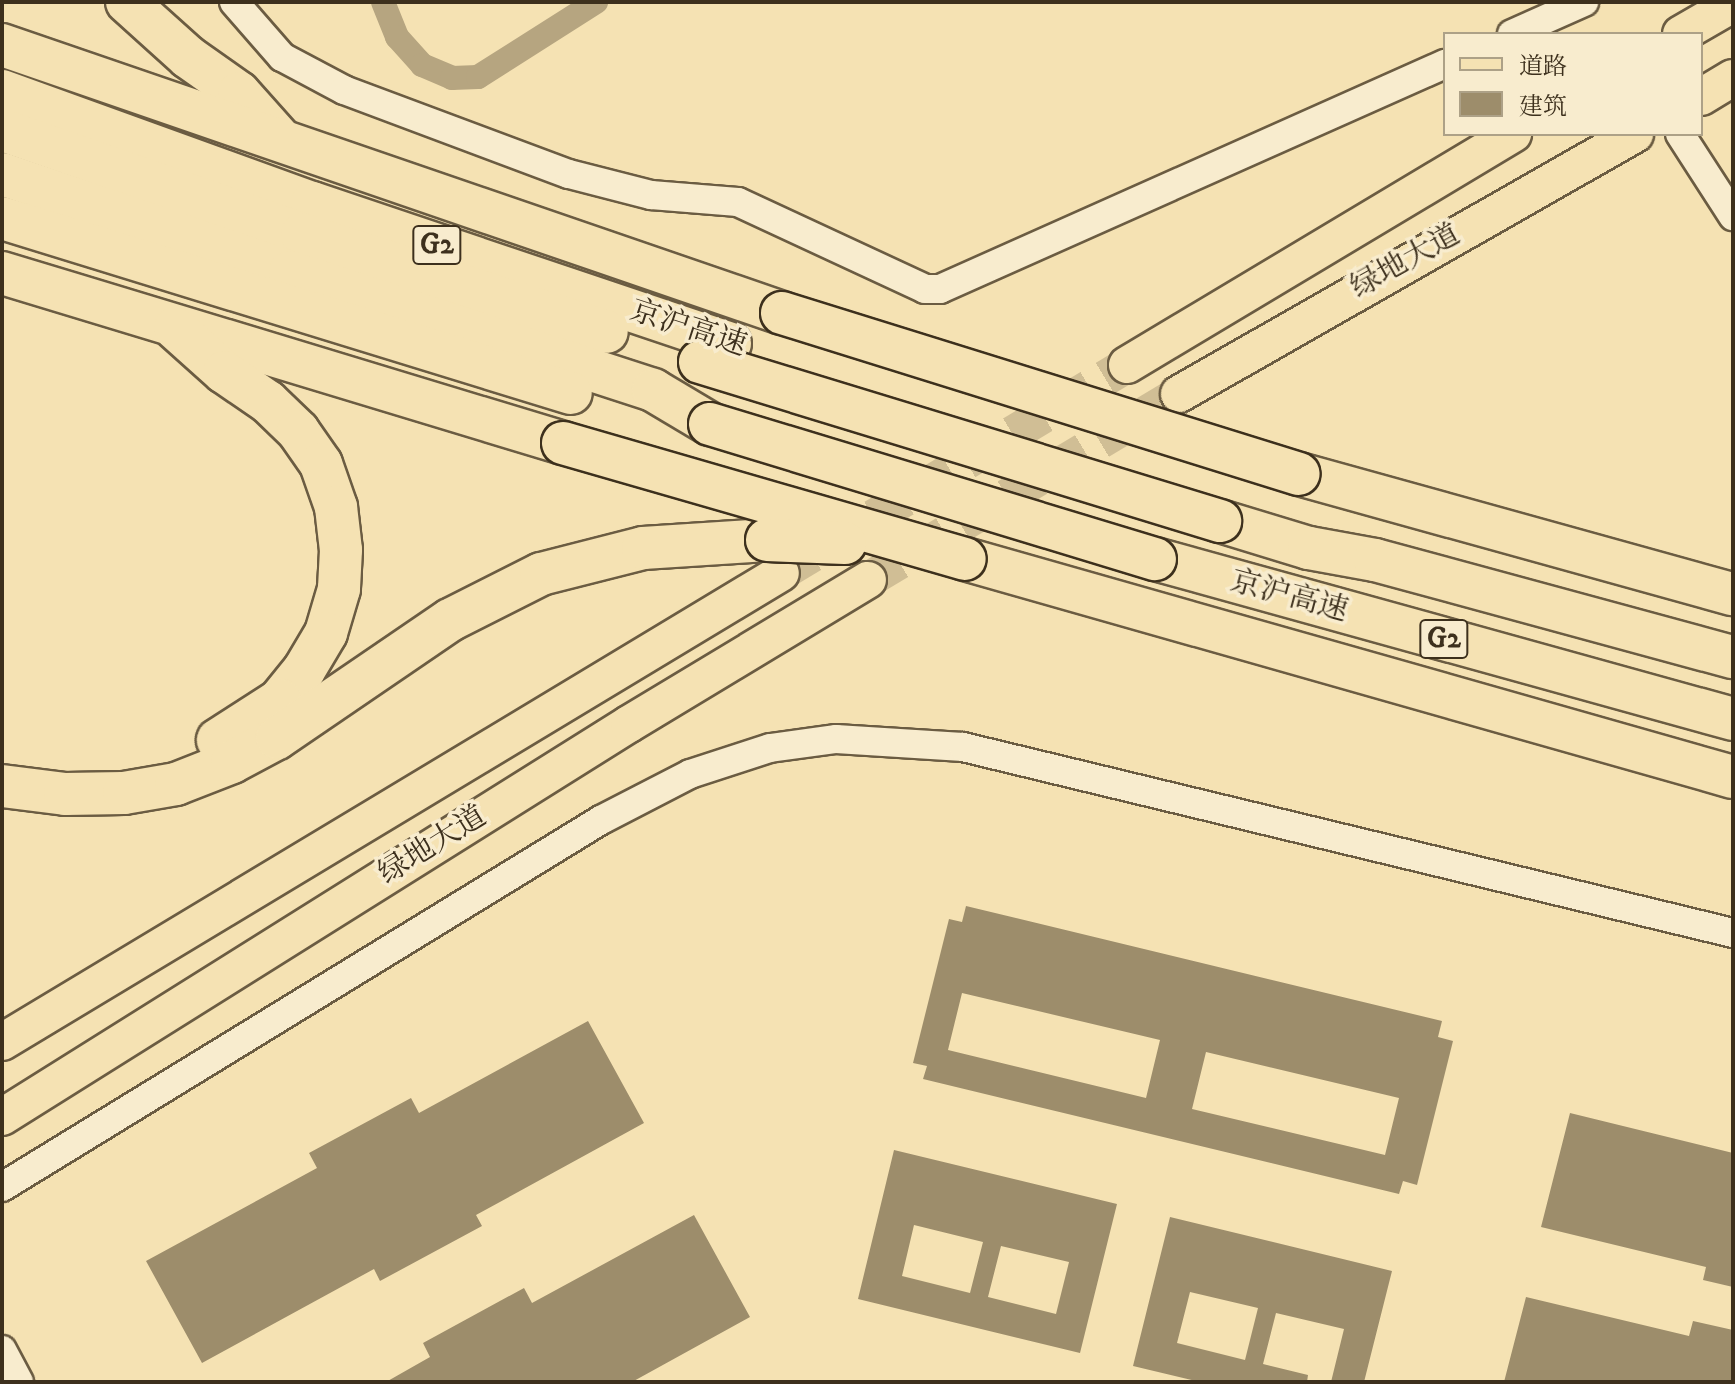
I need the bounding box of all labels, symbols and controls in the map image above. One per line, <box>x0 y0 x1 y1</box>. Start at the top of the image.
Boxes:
legend <box>1443 32 1703 136</box>
text: 道路 <box>1519 52 1567 82</box>
text: 建筑 <box>1519 92 1567 122</box>
street label: 绿地大道 <box>1345 217 1467 307</box>
road number: G2 <box>411 221 463 269</box>
street label: 京沪高速 <box>625 293 751 365</box>
street label: 京沪高速 <box>1226 564 1352 630</box>
road number: G2 <box>1418 615 1470 663</box>
street label: 绿地大道 <box>373 799 493 893</box>

